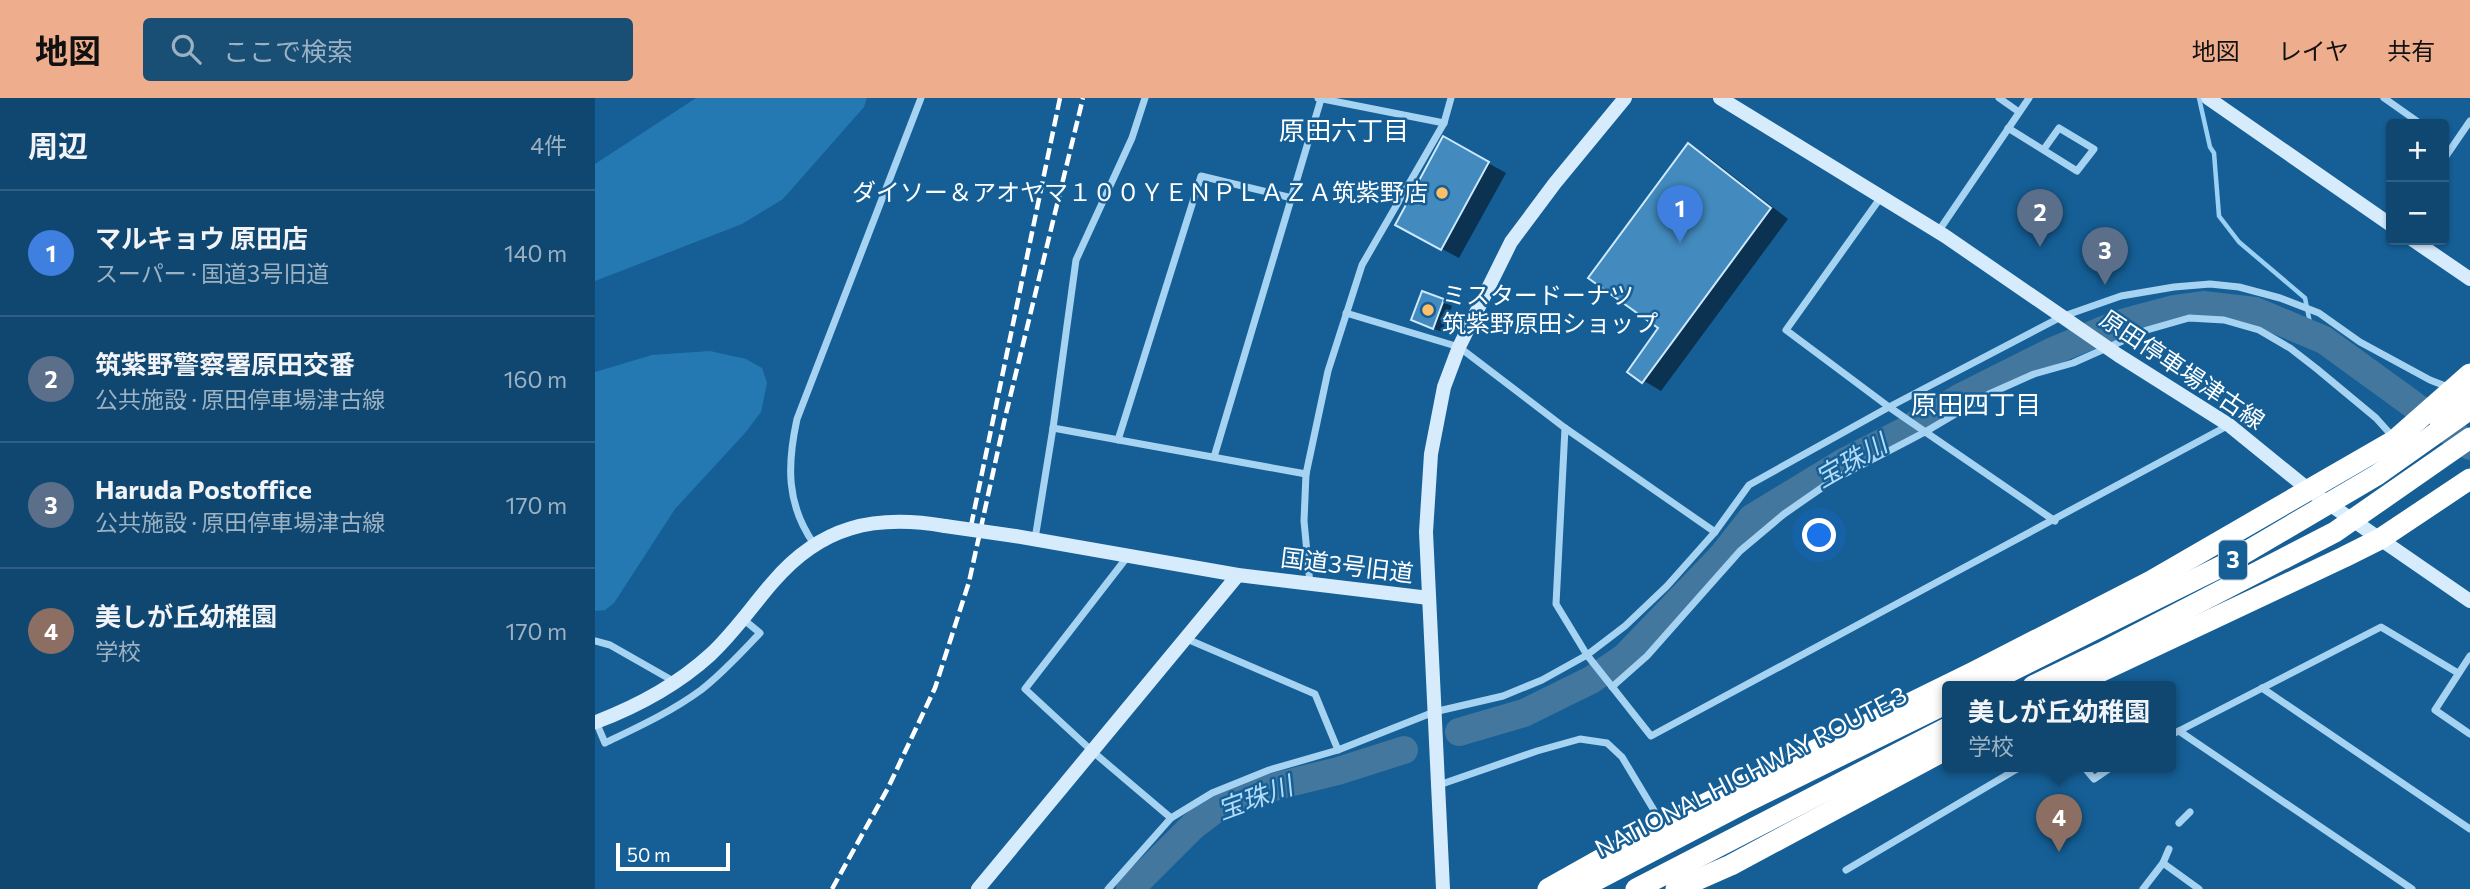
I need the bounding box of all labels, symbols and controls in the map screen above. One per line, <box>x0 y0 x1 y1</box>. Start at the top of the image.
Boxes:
search box <box>143 18 633 81</box>
text: 地図 <box>35 29 101 70</box>
icon: search <box>167 30 205 68</box>
text: ここで検索 <box>223 35 353 66</box>
text: 地図 <box>2192 36 2240 65</box>
text: レイヤ <box>2278 36 2349 65</box>
text: 共有 <box>2387 36 2435 65</box>
district label: 原田六丁目 <box>1279 114 1409 145</box>
map controls <box>2386 119 2449 245</box>
button: + <box>2386 119 2449 182</box>
text: 周辺 <box>28 126 88 163</box>
text: 4件 <box>530 131 567 159</box>
place label: ダイソー＆アオヤマ１００ＹＥＮＰＬＡＺＡ筑紫野店 <box>852 177 1428 206</box>
button: − <box>2386 182 2449 245</box>
marker: ダイソー＆アオヤマ１００ＹＥＮＰＬＡＺＡ筑紫野店 <box>1434 185 1450 201</box>
pin: 1 <box>1657 185 1703 243</box>
pin: 2 <box>2017 189 2063 247</box>
text: マルキョウ 原田店 <box>95 222 308 253</box>
pin: 3 <box>2082 227 2128 285</box>
text: 1 <box>46 239 56 267</box>
text: 140 m <box>504 239 567 267</box>
text: スーパー · 国道3号旧道 <box>95 259 329 287</box>
place label: ミスタードーナツ 筑紫野原田ショップ <box>1442 280 1658 337</box>
marker: ミスタードーナツ 筑紫野原田ショップ <box>1420 302 1436 318</box>
street label: 原田停車場津古線 <box>2095 303 2271 434</box>
text: 筑紫野警察署原田交番 <box>95 348 355 379</box>
text: 2 <box>44 365 58 393</box>
text: 160 m <box>504 365 567 393</box>
text: 公共施設 · 原田停車場津古線 <box>95 385 385 413</box>
district label: 原田四丁目 <box>1911 388 2041 419</box>
water label: 宝珠川 <box>1809 425 1894 493</box>
text: Haruda Postoffice <box>95 473 312 504</box>
text: 3 <box>44 491 58 519</box>
text: 170 m <box>506 491 567 519</box>
text: 公共施設 · 原田停車場津古線 <box>95 508 385 536</box>
your location <box>1802 518 1836 552</box>
road number: 3 <box>2219 540 2247 580</box>
street label: 国道3号旧道 <box>1279 542 1415 587</box>
text: 美しが丘幼稚園 <box>95 600 277 631</box>
text: 4 <box>44 617 58 645</box>
text: 170 m <box>506 617 567 645</box>
text: 学校 <box>95 637 141 665</box>
street label: NATIONAL HIGHWAY ROUTE 3 <box>1590 679 1911 862</box>
popup <box>1942 681 2176 772</box>
text: 美しが丘幼稚園 <box>1968 695 2150 726</box>
text: 学校 <box>1968 732 2014 760</box>
water label: 宝珠川 <box>1213 768 1299 824</box>
pin: 4 <box>2036 794 2082 852</box>
scale bar <box>616 840 730 872</box>
text: 50 m <box>627 843 671 866</box>

